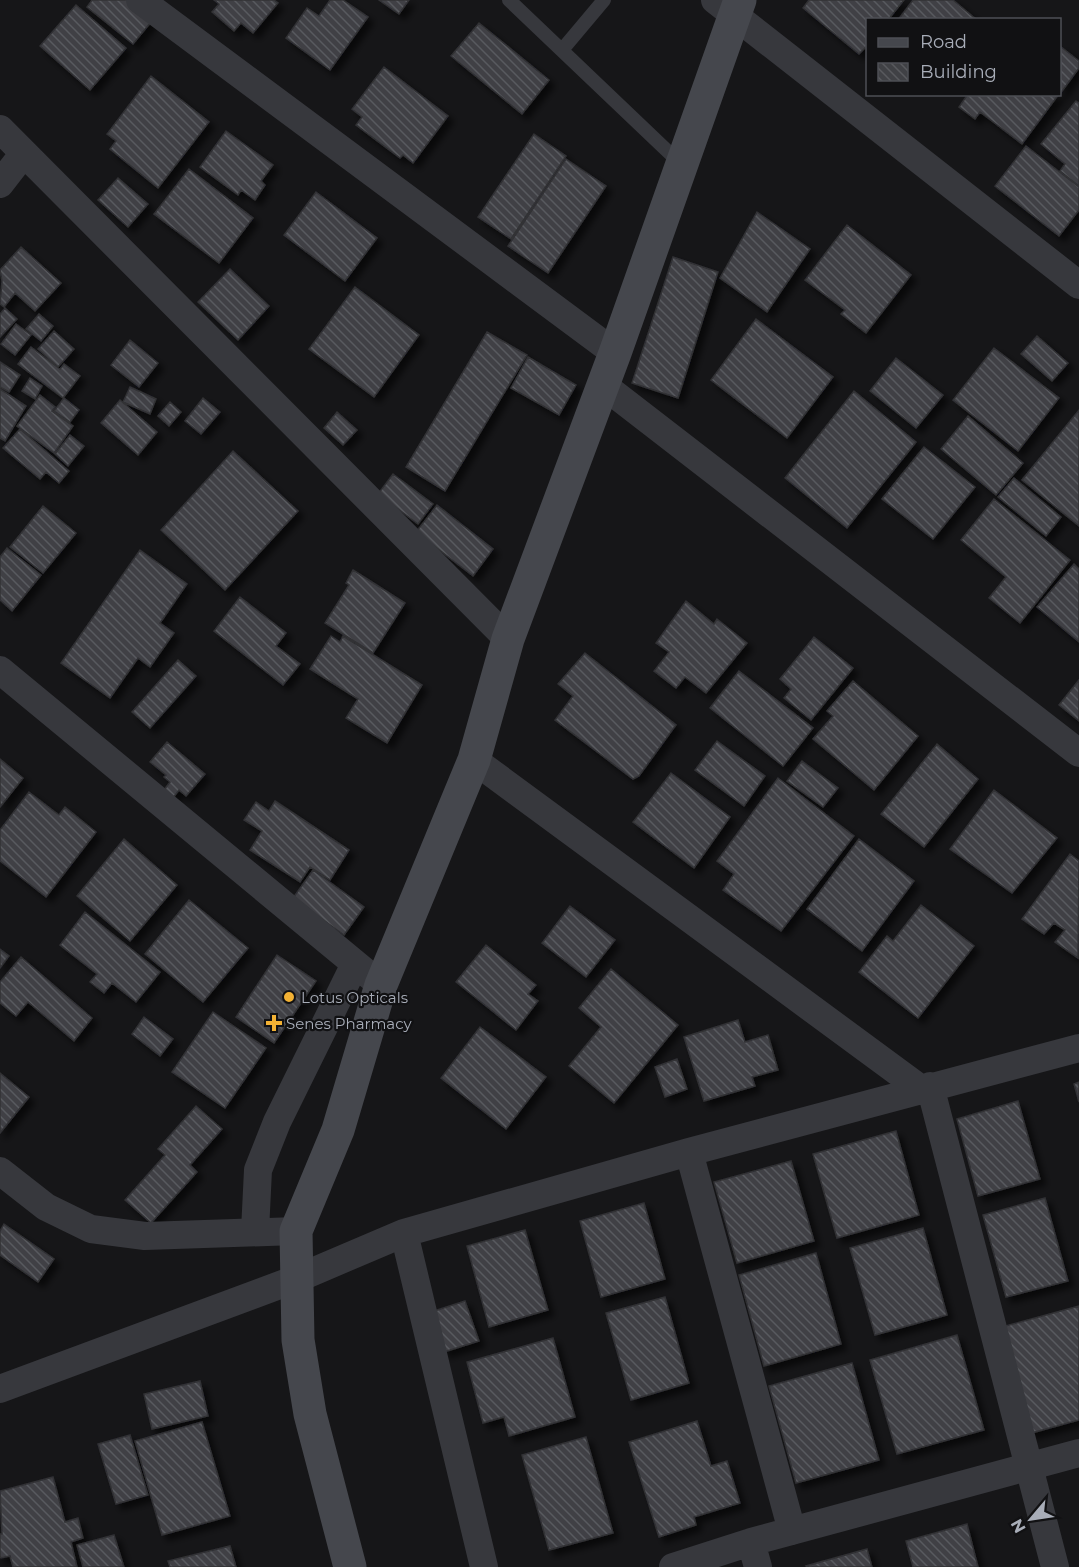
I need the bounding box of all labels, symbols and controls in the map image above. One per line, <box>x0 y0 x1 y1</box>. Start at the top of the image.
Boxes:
legend <box>866 18 1061 96</box>
text: Road <box>920 31 967 53</box>
text: Building <box>920 61 997 83</box>
place label: Lotus Opticals <box>301 988 408 1007</box>
marker: Lotus Opticals <box>282 990 296 1004</box>
place label: Senes Pharmacy <box>286 1014 413 1033</box>
marker: Senes Pharmacy <box>267 1016 281 1030</box>
north arrow <box>1001 1489 1061 1549</box>
text: N <box>1007 1516 1030 1536</box>

